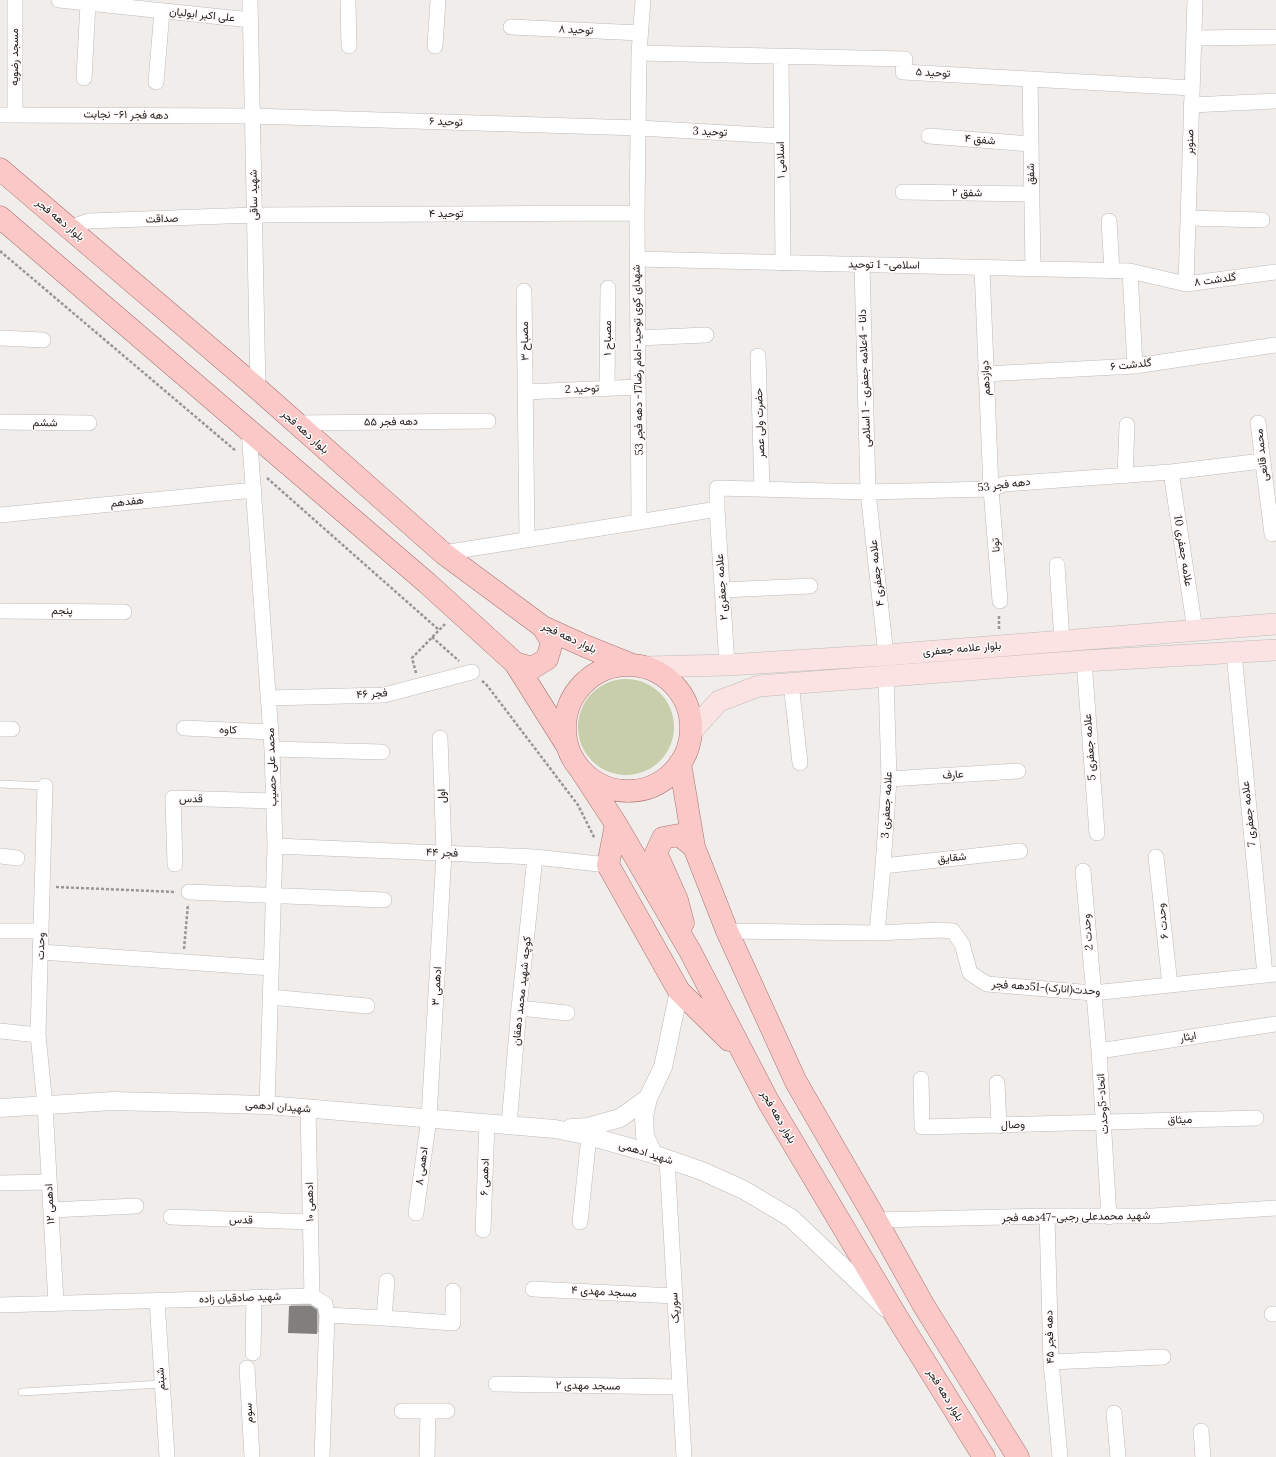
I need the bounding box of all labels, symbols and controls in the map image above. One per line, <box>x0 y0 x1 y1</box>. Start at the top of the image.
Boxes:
street label: علی اکبر ابولیان <box>169 5 235 25</box>
street label: توحید ۸ <box>558 22 594 38</box>
street label: مسجد رضویه <box>8 28 22 86</box>
street label: توحید ۵ <box>915 65 951 81</box>
street label: دهه فجر ۶۱- نجابت <box>83 108 169 122</box>
street label: توحید ۶ <box>429 115 463 129</box>
street label: توحید 3 <box>692 125 728 139</box>
street label: صنوبر <box>1183 129 1197 155</box>
street label: شفق ۴ <box>964 132 996 148</box>
street label: اسلامی ۱ <box>774 141 788 179</box>
street label: شفق <box>1024 163 1038 185</box>
street label: شهید ساقی <box>247 170 261 220</box>
street label: شفق ۲ <box>952 186 982 200</box>
street label: بلوار دهه فجر <box>33 196 87 244</box>
street label: توحید ۴ <box>429 207 463 221</box>
street label: صداقت <box>145 212 179 226</box>
street label: اسلامی- 1 توحید <box>848 258 920 272</box>
street label: شهدای کوی توحید-امام رضا17- دهه فجر 53 <box>630 264 646 456</box>
street label: گلدشت ۸ <box>1193 271 1237 289</box>
street label: دانا - 4علامه جعفری - 1 اسلامی <box>856 309 874 447</box>
street label: مصباح ۱ <box>601 320 615 356</box>
street label: مصباح ۳ <box>518 321 532 361</box>
street label: گلدشت ۶ <box>1110 356 1152 374</box>
street label: دوازدهم <box>978 360 994 396</box>
street label: توحید 2 <box>565 382 599 396</box>
street label: حضرت ولی عصر <box>752 388 768 458</box>
street label: بلوار دهه فجر <box>279 407 331 457</box>
street label: دهه فجر ۵۵ <box>364 415 418 429</box>
street label: ششم <box>32 416 58 430</box>
street label: محمد قانعی <box>1253 428 1271 482</box>
street label: دهه فجر 53 <box>977 475 1031 495</box>
street label: هفدهم <box>110 494 144 510</box>
street label: علامه جعفری 10 <box>1171 515 1195 587</box>
street label: تونا <box>989 537 1003 553</box>
street label: علامه جعفری ۴ <box>867 539 887 607</box>
street label: علامه جعفری ۲ <box>713 553 731 621</box>
street label: پنجم <box>51 604 73 618</box>
street label: بلوار دهه فجر <box>539 620 599 656</box>
street label: بلوار علامه جعفری <box>922 639 1002 659</box>
street label: فجر ۴۶ <box>356 686 388 702</box>
street label: علامه جعفری 5 <box>1081 713 1099 781</box>
street label: کاوه <box>219 723 237 737</box>
street label: محمد علی حصیب <box>264 727 280 807</box>
street label: عارف <box>942 768 964 782</box>
street label: علامه جعفری 3 <box>879 771 895 839</box>
street label: علامه جعفری 7 <box>1239 781 1259 847</box>
street label: اول <box>435 789 449 803</box>
street label: قدس <box>179 792 203 806</box>
street label: فجر ۴۴ <box>426 846 458 860</box>
street label: شقایق <box>937 850 967 866</box>
street label: وحدت ۶ <box>1155 902 1171 940</box>
street label: وحدت 2 <box>1080 913 1096 951</box>
street label: وحدت <box>34 932 48 960</box>
street label: کوچه شهید محمد دهقان <box>510 936 534 1046</box>
street label: ادهمی ۳ <box>429 966 445 1006</box>
street label: وحدت(انارک)-51دهه فجر <box>991 978 1101 998</box>
street label: ایثار <box>1179 1029 1197 1045</box>
street label: اتحاد-5وحدت <box>1094 1073 1112 1135</box>
street label: بلوار دهه فجر <box>758 1088 798 1146</box>
street label: شهیدان ادهمی <box>245 1098 311 1116</box>
street label: میثاق <box>1167 1113 1193 1127</box>
street label: وصال <box>1001 1118 1025 1132</box>
street label: شهید ادهمی <box>617 1139 675 1167</box>
street label: ادهمی ۸ <box>413 1146 431 1186</box>
street label: ادهمی ۶ <box>478 1158 492 1196</box>
street label: ادهمی ۱۰ <box>303 1182 317 1222</box>
street label: ادهمی ۱۲ <box>42 1183 58 1225</box>
street label: شهید محمدعلی رجبی-47دهه فجر <box>1002 1209 1150 1225</box>
street label: قدس <box>229 1213 253 1227</box>
street label: مسجد مهدی ۴ <box>571 1284 637 1300</box>
street label: شهید صادقیان زاده <box>199 1290 281 1306</box>
street label: سوریک <box>668 1292 682 1324</box>
street label: دهه فجر ۴۵ <box>1042 1310 1058 1364</box>
street label: بلوار دهه فجر <box>924 1366 966 1424</box>
street label: شبنم <box>154 1367 168 1391</box>
street label: مسجد مهدی ۲ <box>555 1379 621 1393</box>
street label: سوم <box>242 1403 256 1423</box>

